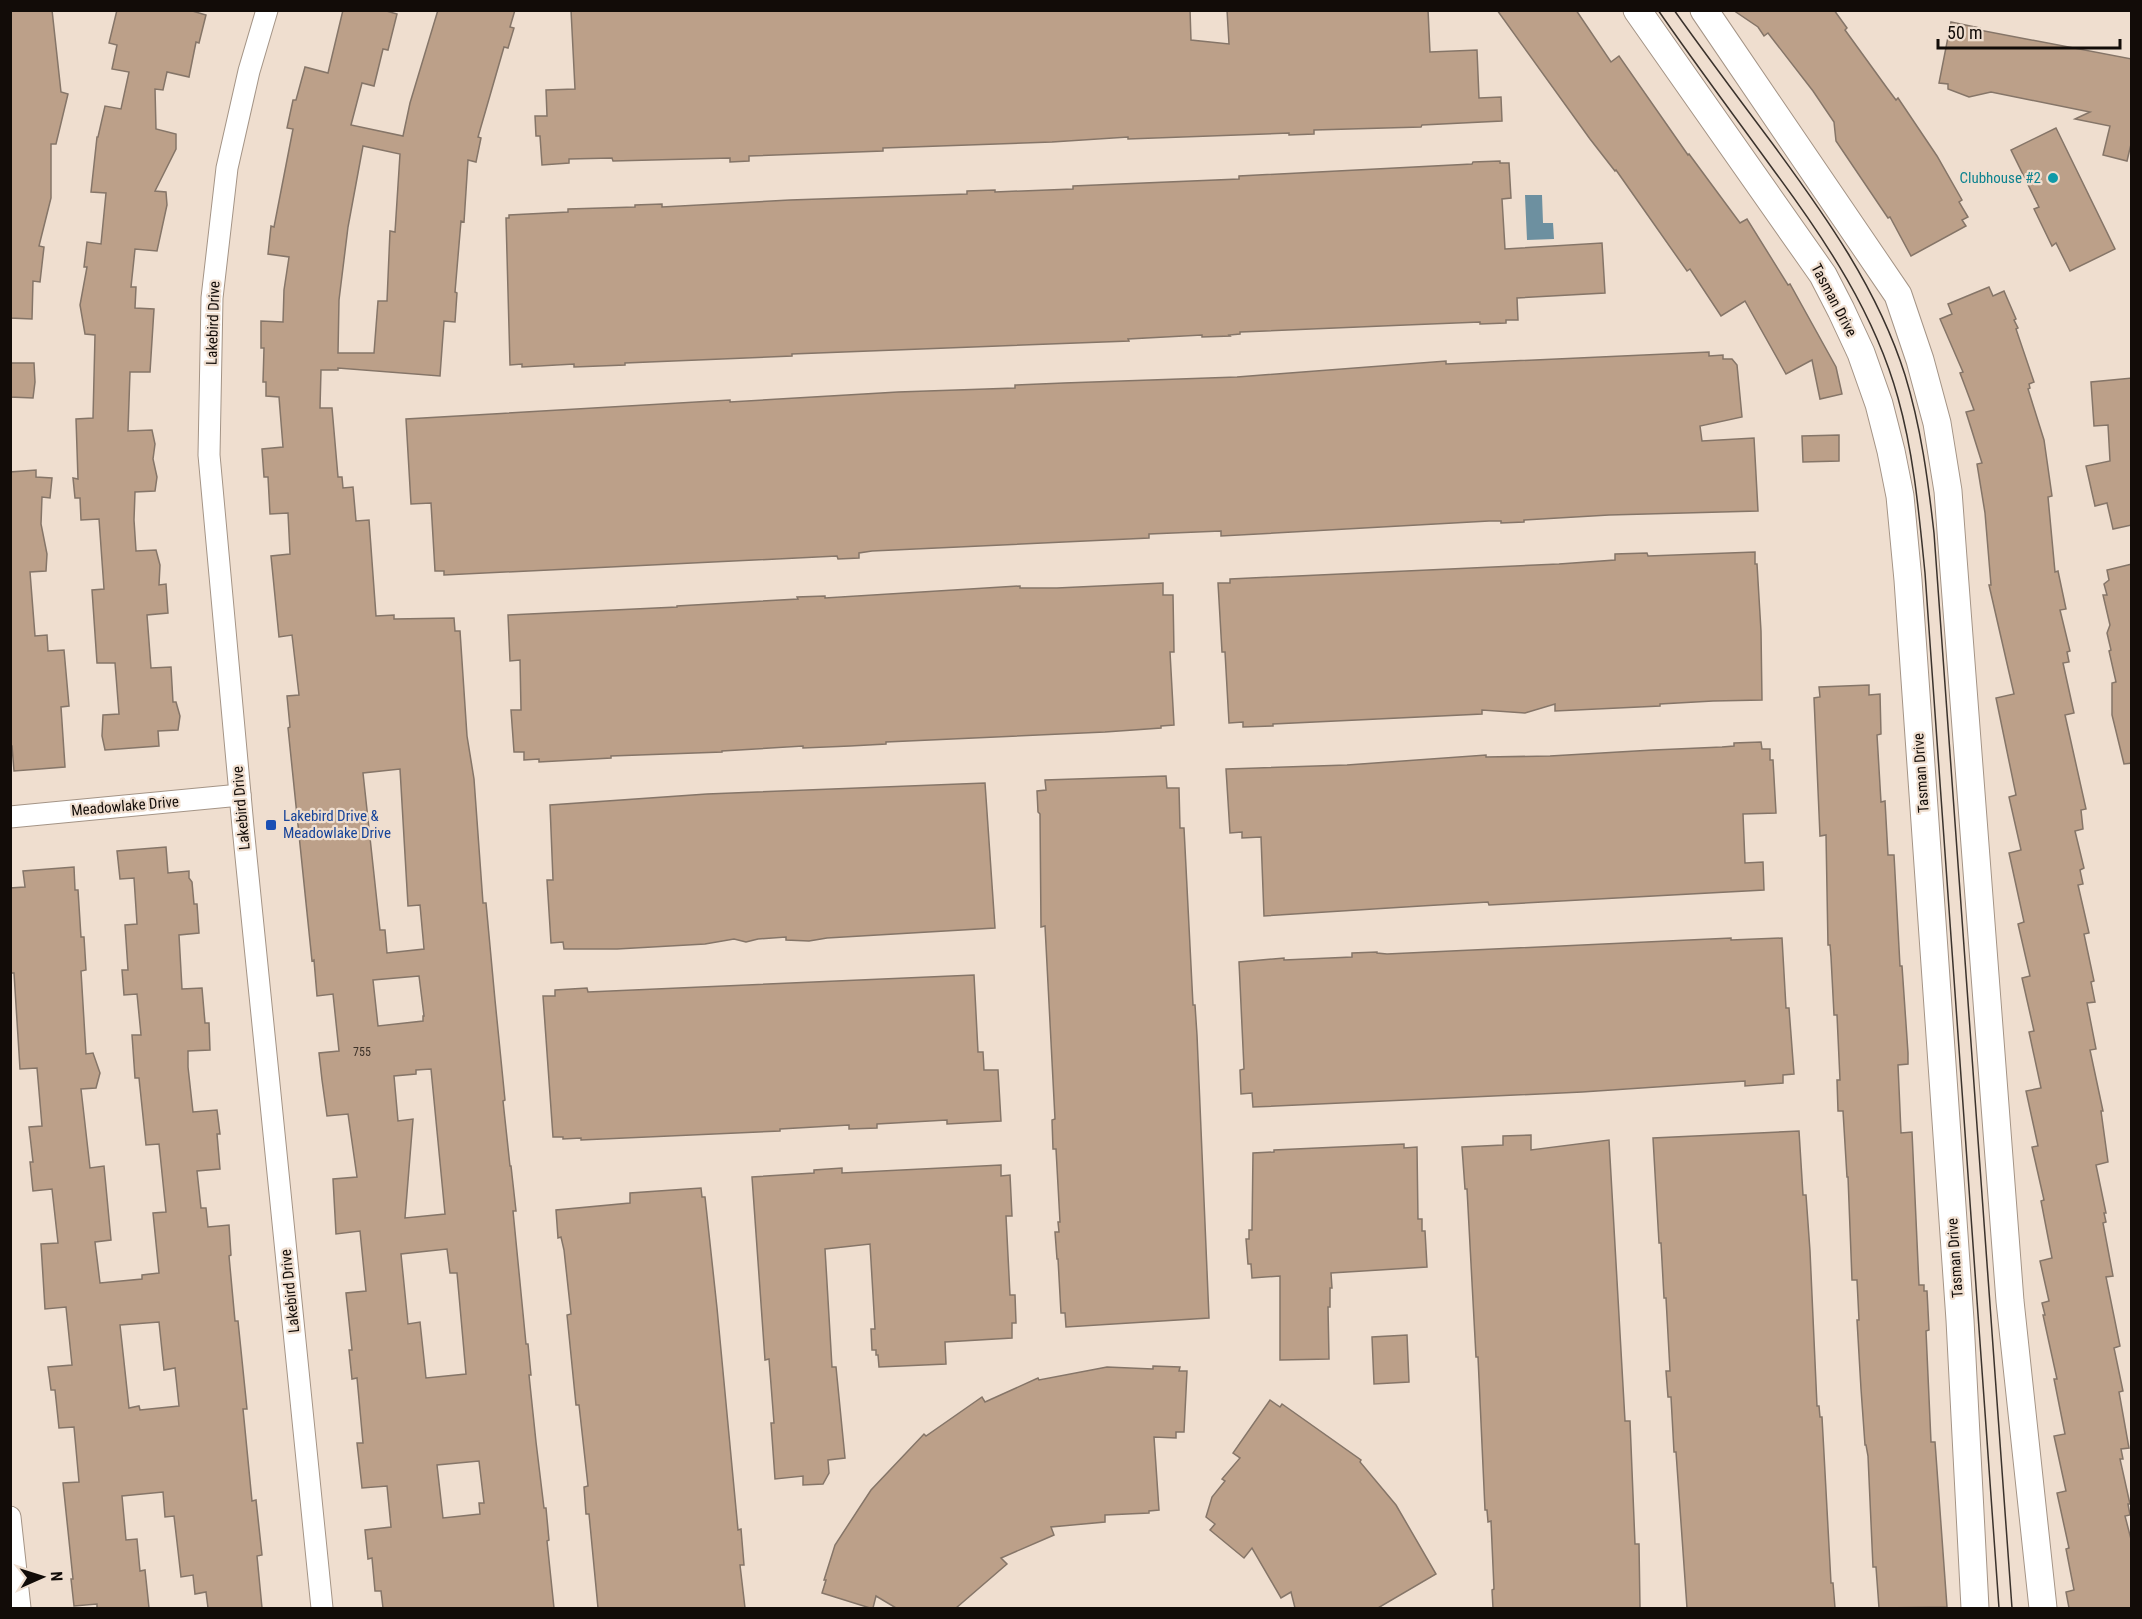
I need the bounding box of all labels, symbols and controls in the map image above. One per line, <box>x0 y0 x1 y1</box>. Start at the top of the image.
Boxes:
scale bar <box>1938 12 2120 50</box>
text: 50 m <box>1947 22 1982 43</box>
place label: Clubhouse #2 <box>1959 169 2041 187</box>
marker: Clubhouse #2 <box>2046 171 2060 185</box>
street label: Tasman Drive <box>1807 260 1861 340</box>
street label: Lakebird Drive <box>203 281 223 365</box>
street label: Tasman Drive <box>1909 732 1933 814</box>
street label: Lakebird Drive <box>228 765 254 851</box>
street label: Meadowlake Drive <box>70 792 180 820</box>
place label: Lakebird Drive & Meadowlake Drive <box>283 807 391 842</box>
marker: Lakebird Drive & Meadowlake Drive <box>264 818 278 832</box>
house number: 755 <box>353 1045 371 1059</box>
street label: Tasman Drive <box>1943 1217 1967 1299</box>
street label: Lakebird Drive <box>277 1248 303 1334</box>
north arrow <box>12 1547 72 1607</box>
text: N <box>47 1571 66 1582</box>

